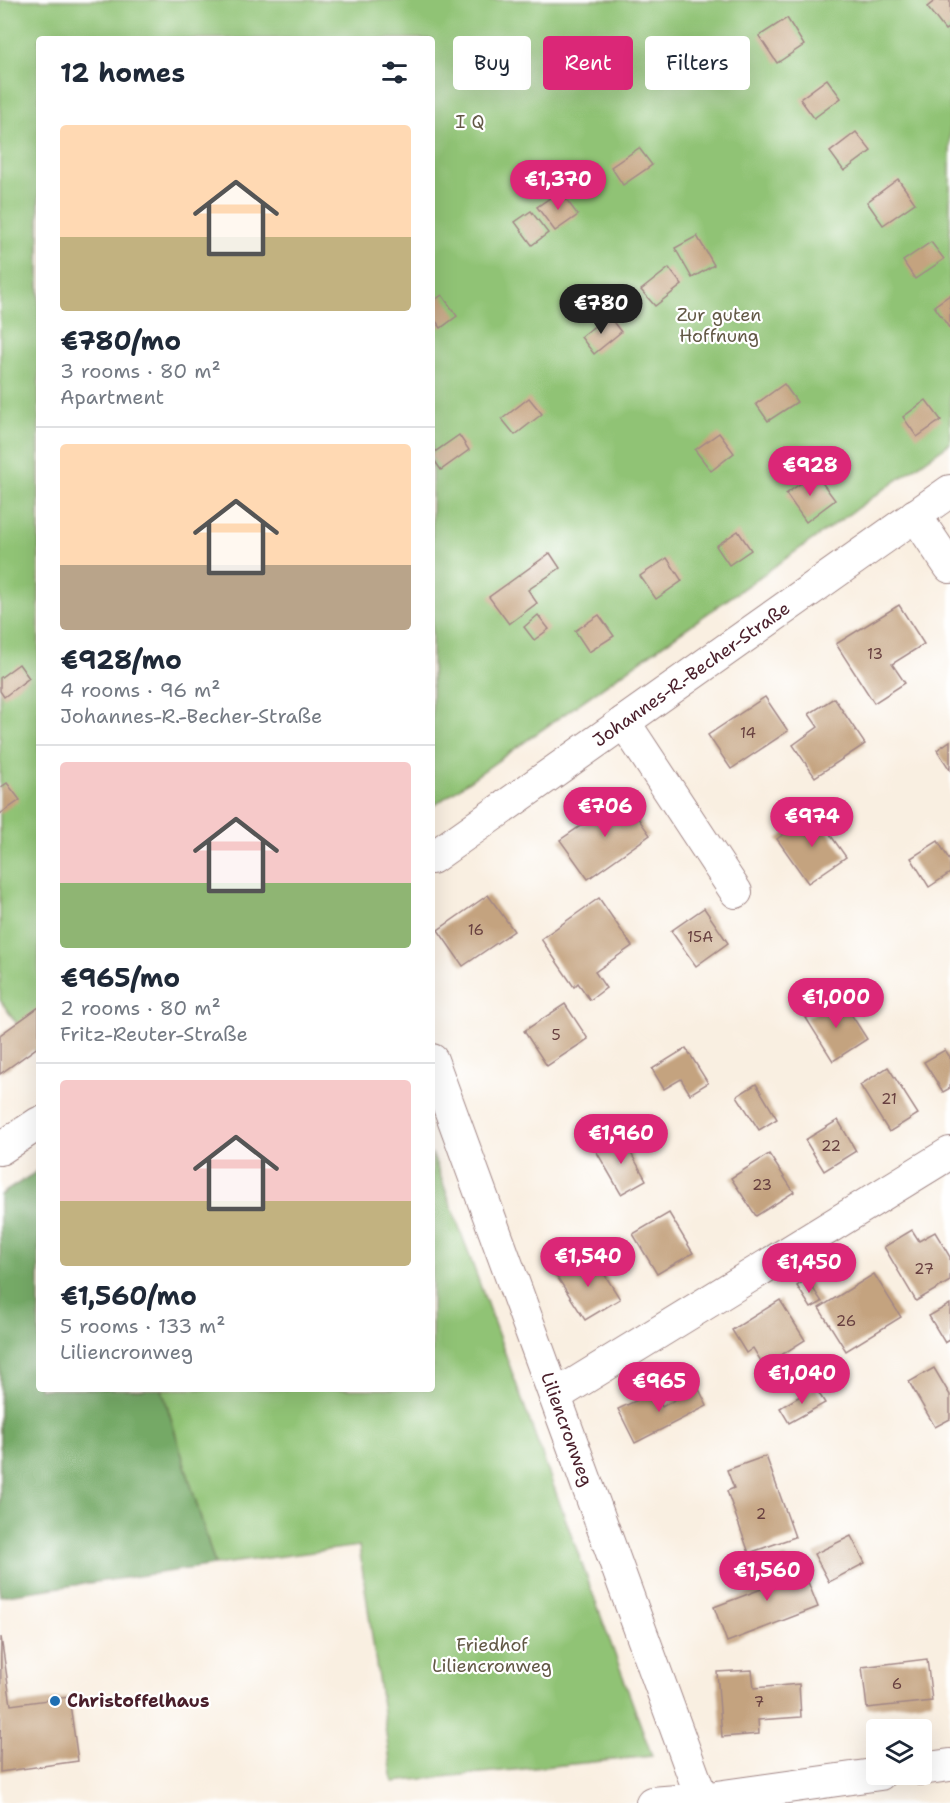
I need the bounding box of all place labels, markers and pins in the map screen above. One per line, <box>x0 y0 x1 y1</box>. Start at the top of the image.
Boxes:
pin: €1,370 <box>509 160 607 211</box>
pin: €780 <box>565 284 637 335</box>
pin: €928 <box>774 446 846 497</box>
pin: €706 <box>569 787 641 838</box>
pin: €974 <box>776 797 848 848</box>
pin: €1,000 <box>787 978 885 1029</box>
pin: €1,960 <box>572 1114 670 1165</box>
pin: €1,540 <box>539 1237 637 1288</box>
pin: €1,450 <box>760 1243 858 1294</box>
pin: €1,040 <box>753 1354 851 1405</box>
pin: €965 <box>623 1362 695 1413</box>
pin: €1,560 <box>718 1551 816 1602</box>
place label: Christoffelhaus <box>67 1689 210 1713</box>
marker: Christoffelhaus <box>48 1694 62 1708</box>

